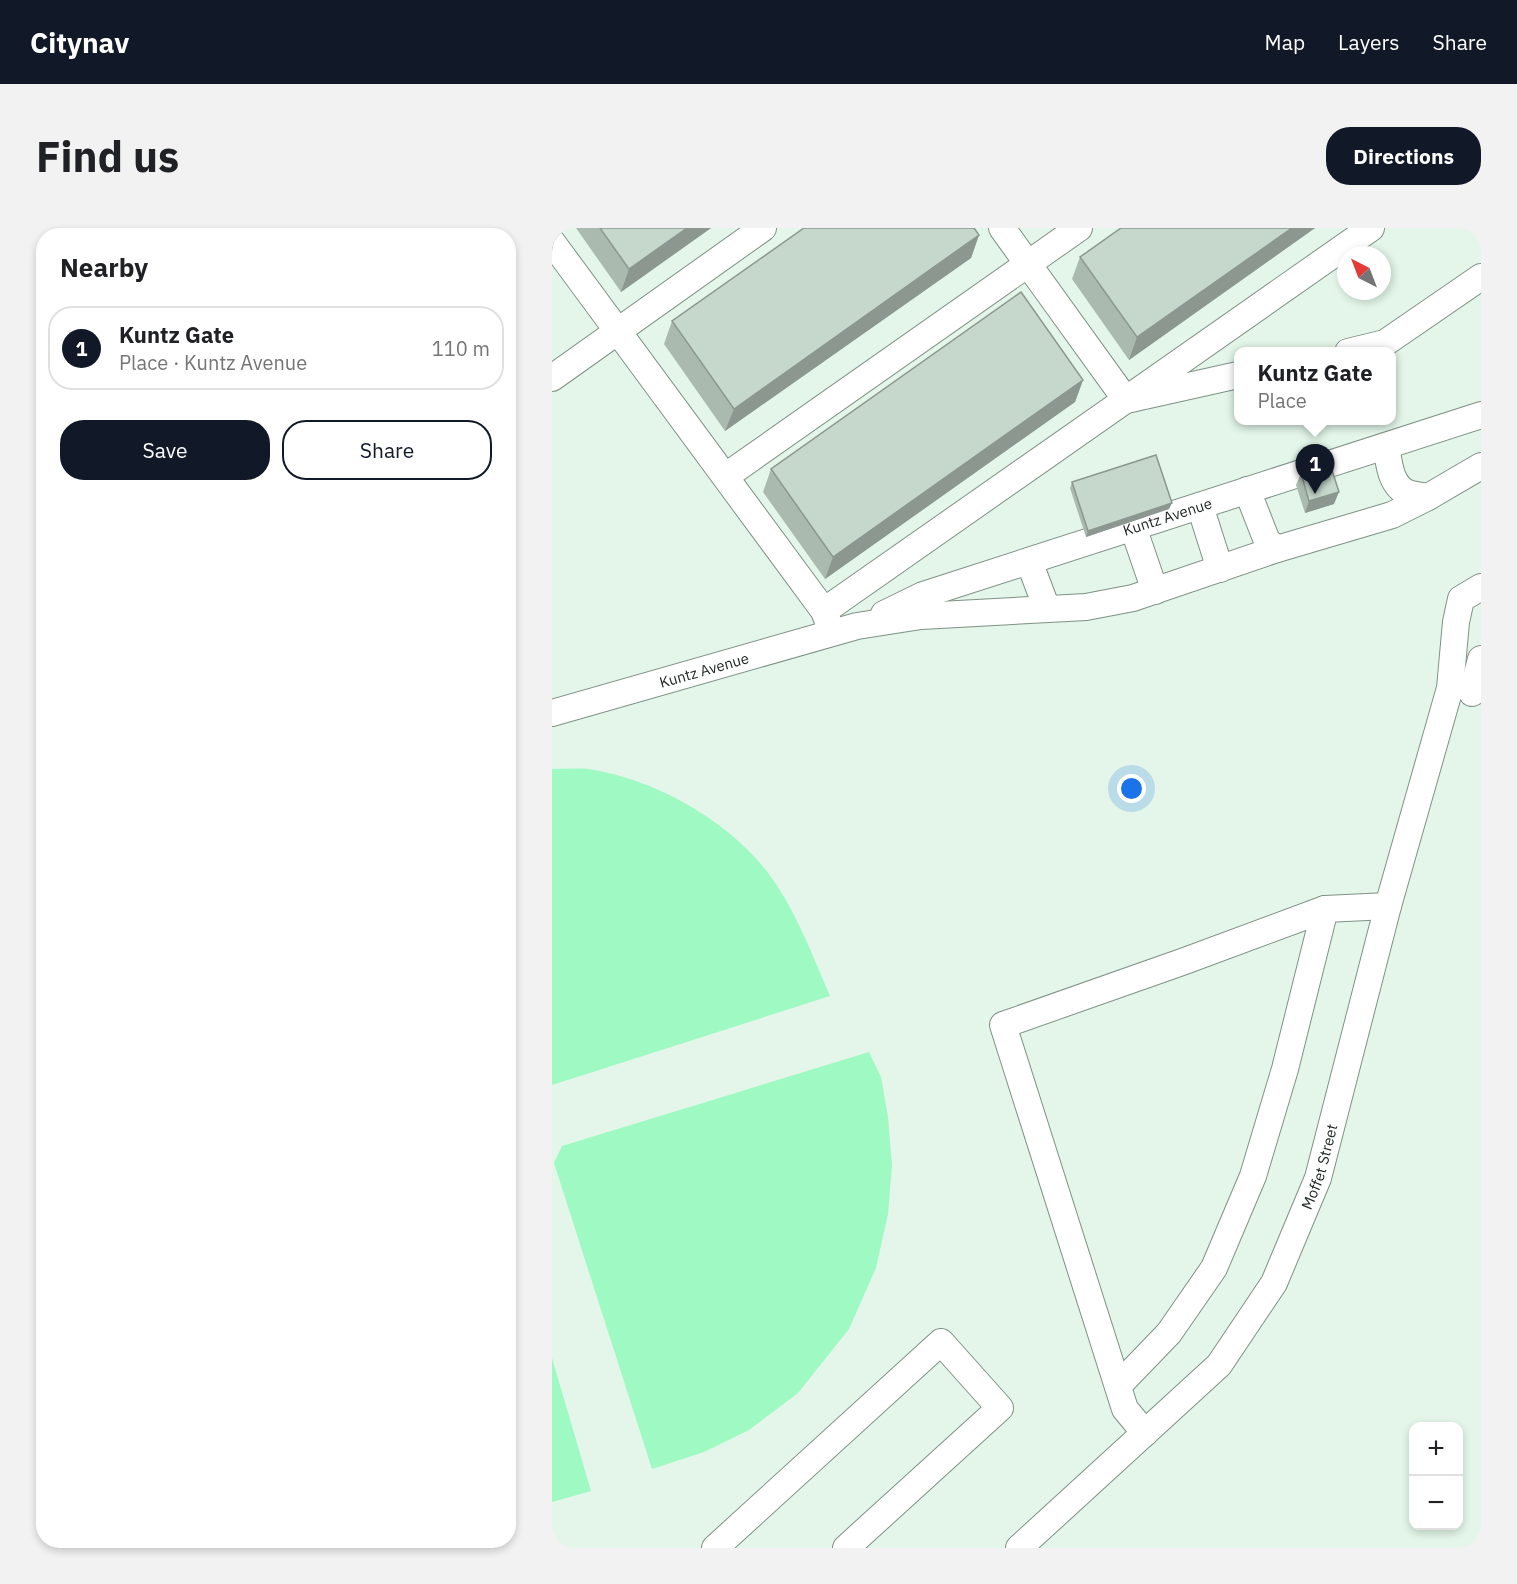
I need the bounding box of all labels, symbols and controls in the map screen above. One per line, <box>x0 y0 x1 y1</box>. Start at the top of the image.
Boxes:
text: Citynav <box>30 24 129 61</box>
text: Map <box>1265 28 1305 56</box>
text: Layers <box>1338 28 1400 56</box>
text: Share <box>1433 28 1487 56</box>
button: Directions <box>1326 127 1481 185</box>
text: Find us <box>36 129 179 184</box>
north arrow <box>1337 246 1391 300</box>
text: Nearby <box>60 250 148 284</box>
text: Kuntz Gate <box>119 320 234 349</box>
text: 1 <box>76 335 88 362</box>
text: 110 m <box>432 335 490 362</box>
popup <box>1234 347 1396 425</box>
text: Place · Kuntz Avenue <box>119 349 307 376</box>
text: Kuntz Gate <box>1257 358 1373 387</box>
text: Place <box>1257 387 1307 414</box>
button: Save <box>60 420 270 480</box>
button: Share <box>282 420 492 480</box>
pin: 1 <box>1296 444 1335 494</box>
street label: Kuntz Avenue <box>1120 493 1214 539</box>
street label: Kuntz Avenue <box>657 648 751 691</box>
your location <box>1117 774 1146 803</box>
street label: Moffet Street <box>1297 1122 1341 1212</box>
map controls <box>1409 1422 1463 1530</box>
button: + <box>1409 1422 1463 1476</box>
button: − <box>1409 1476 1463 1530</box>

